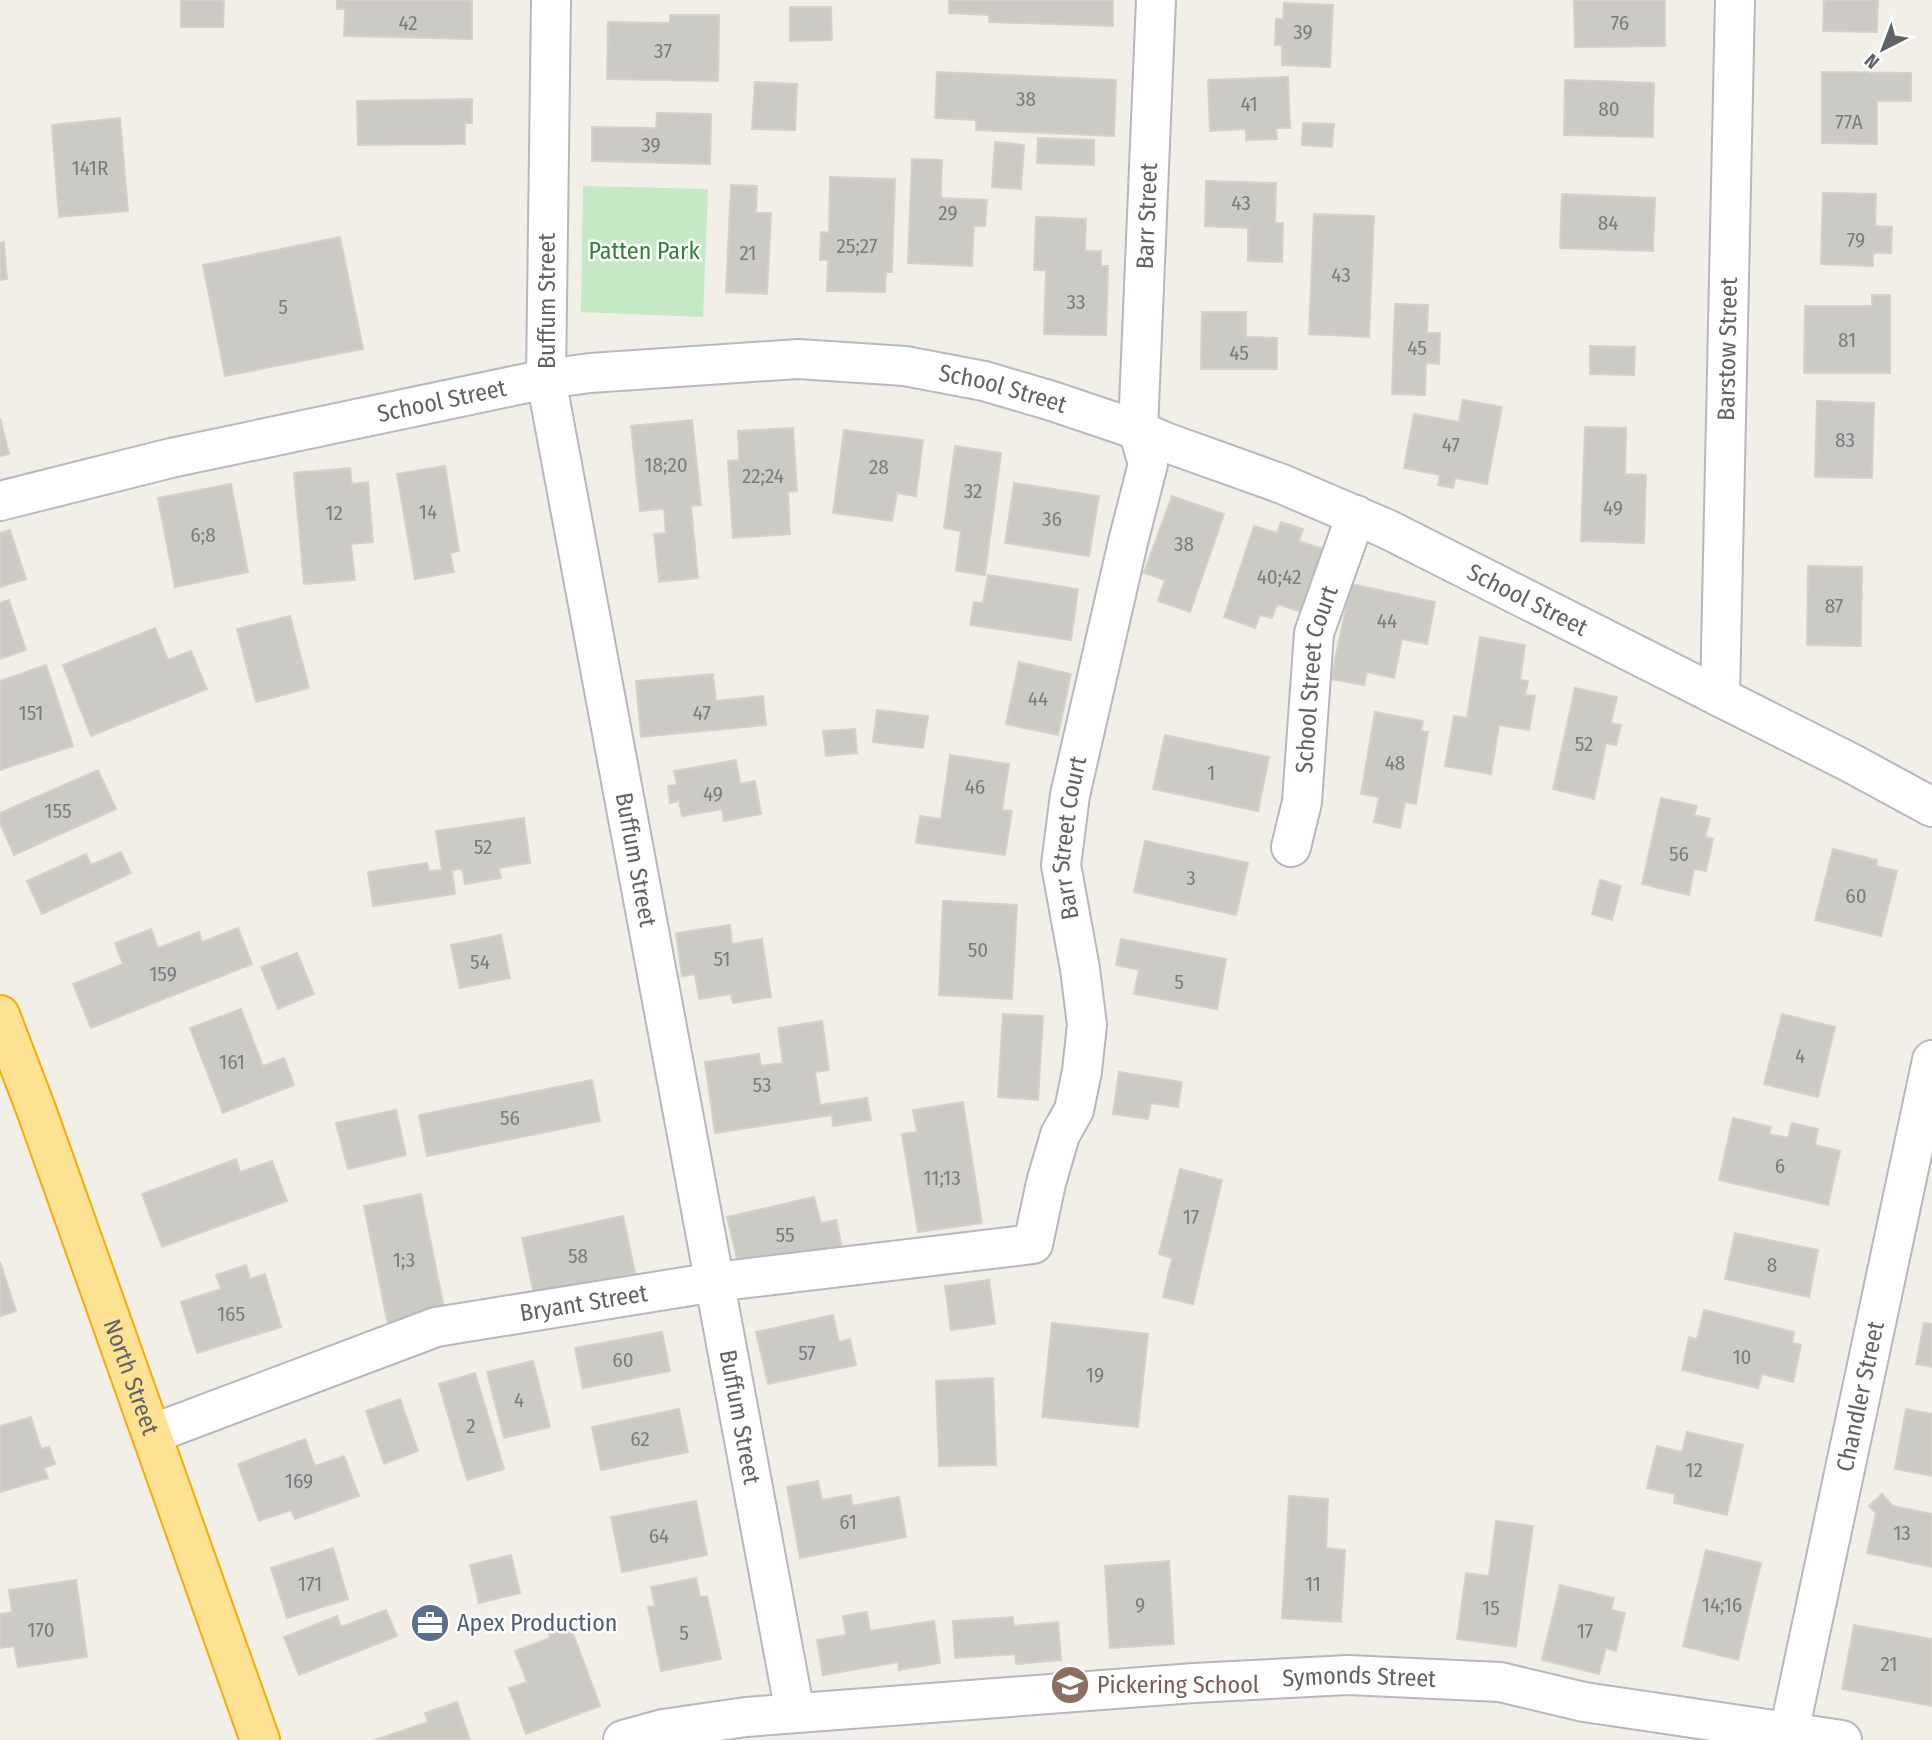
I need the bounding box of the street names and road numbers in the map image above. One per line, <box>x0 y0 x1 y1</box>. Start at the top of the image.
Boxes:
street label: Barr Street <box>1131 162 1163 270</box>
street label: Buffum Street <box>533 233 561 369</box>
street label: Barstow Street <box>1712 277 1743 421</box>
street label: School Street <box>937 359 1070 419</box>
street label: School Street <box>375 374 509 428</box>
street label: School Street <box>1463 558 1592 642</box>
street label: School Street Court <box>1290 582 1344 774</box>
street label: Barr Street Court <box>1047 753 1092 922</box>
street label: Buffum Street <box>609 790 662 929</box>
street label: Bryant Street <box>518 1279 650 1327</box>
street label: North Street <box>98 1315 165 1439</box>
street label: Chandler Street <box>1831 1319 1890 1474</box>
street label: Buffum Street <box>714 1348 766 1487</box>
street label: Symonds Street <box>1282 1661 1437 1693</box>

